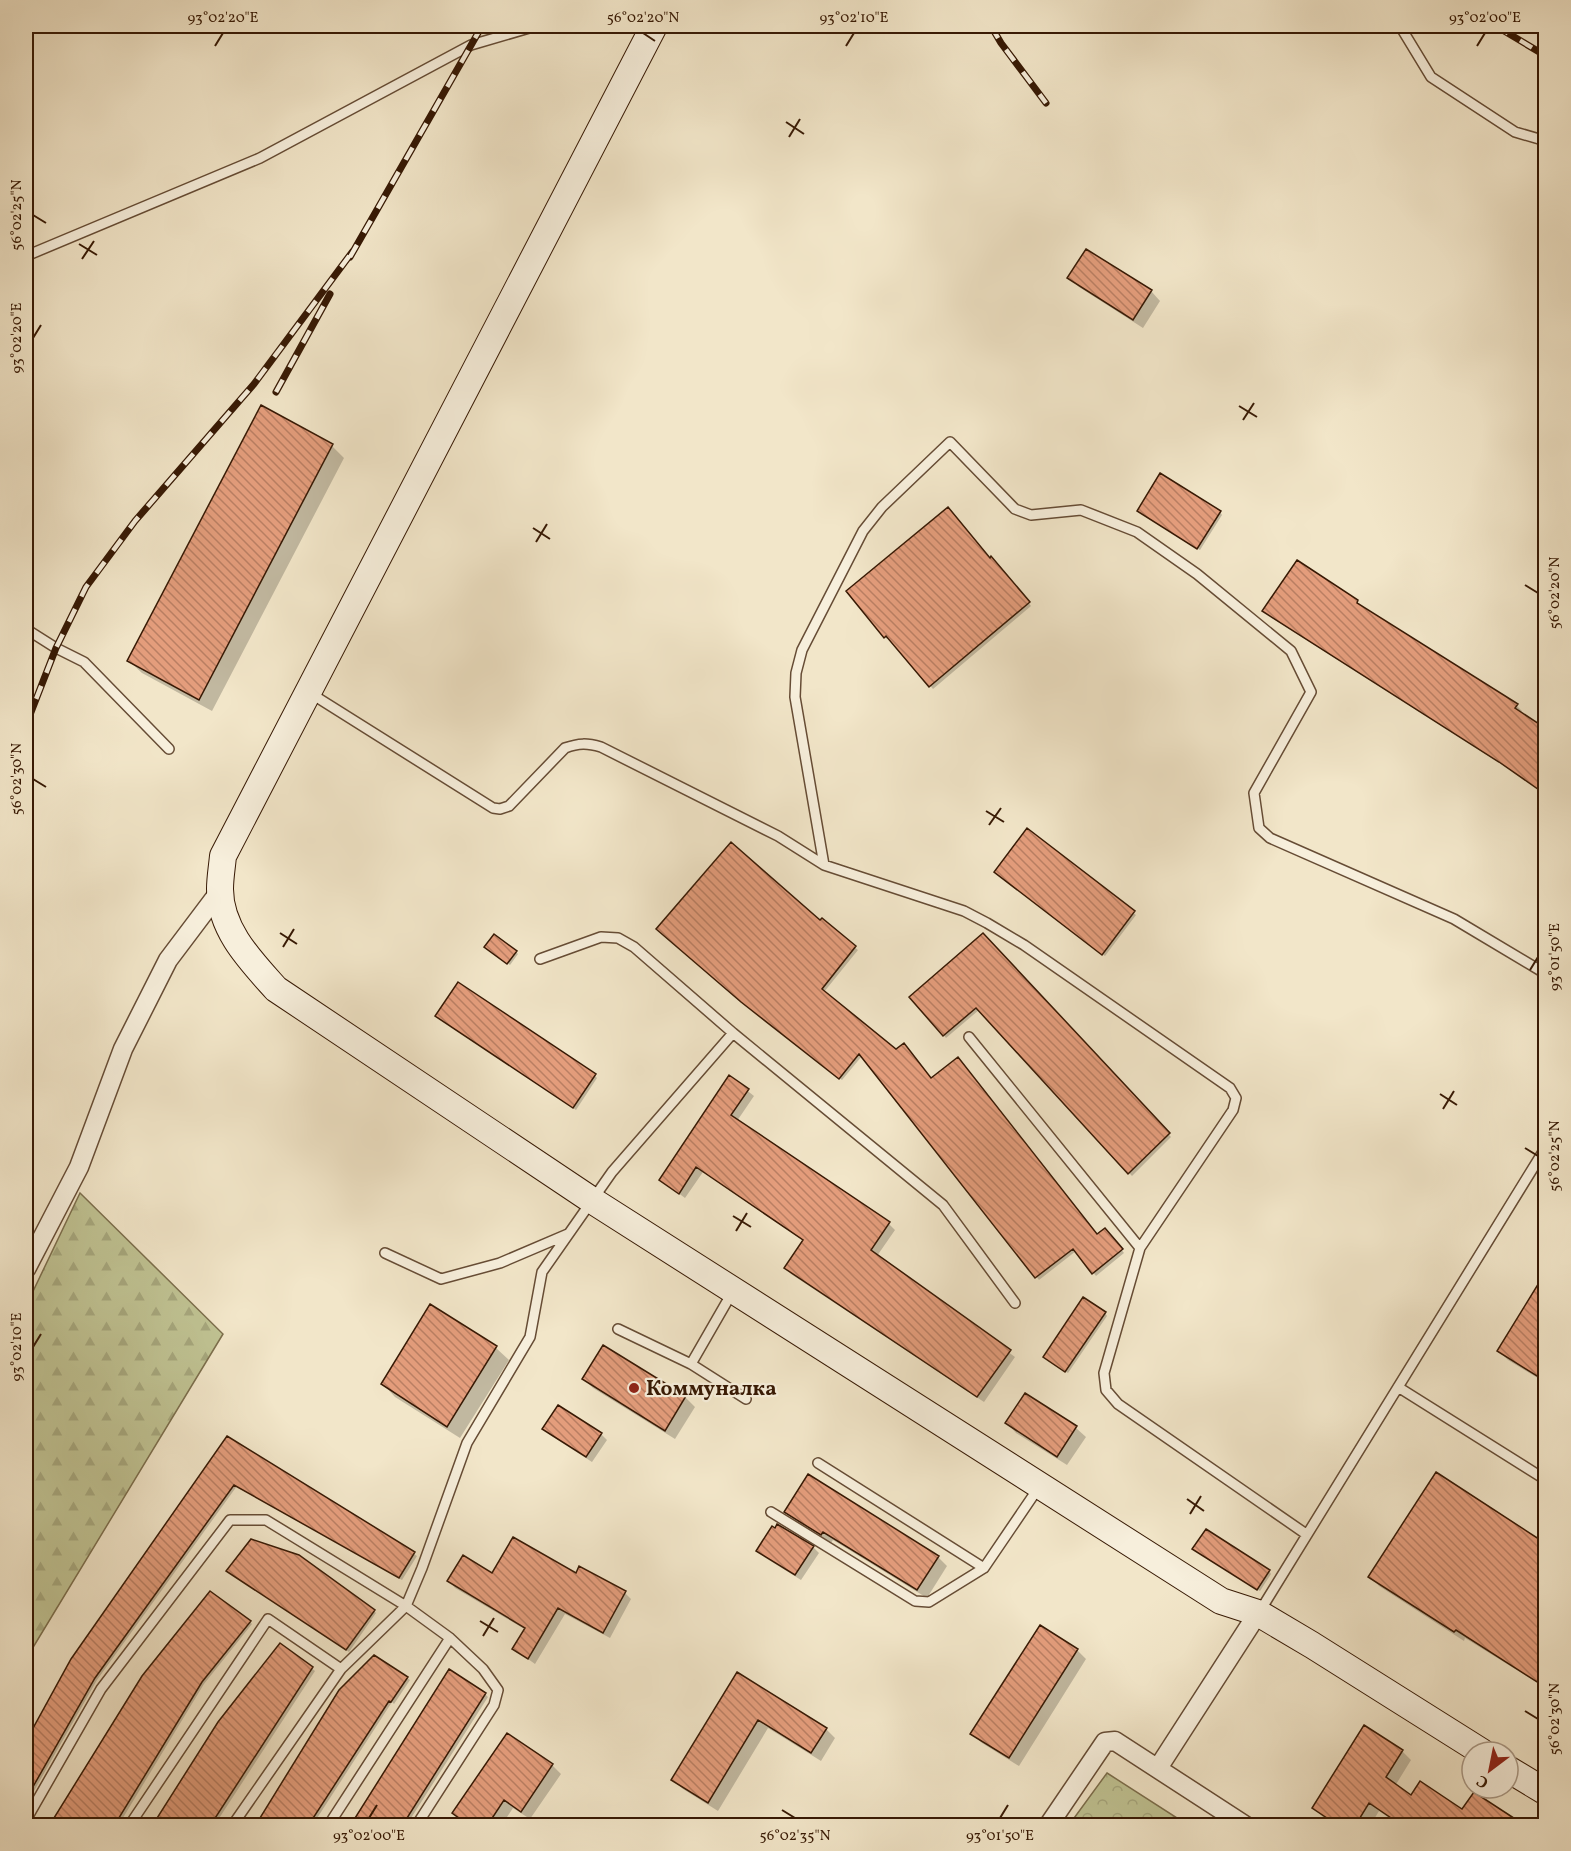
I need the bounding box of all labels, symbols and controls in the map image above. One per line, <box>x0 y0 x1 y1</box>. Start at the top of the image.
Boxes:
text: 93°02'20"E <box>188 8 258 29</box>
text: 56°02'20"N <box>607 8 679 29</box>
text: 93°02'10"E <box>820 8 888 29</box>
text: 93°02'00"E <box>1449 8 1521 29</box>
text: 56°02'25"N <box>7 179 28 251</box>
text: 93°02'20"E <box>7 303 28 373</box>
text: 56°02'20"N <box>1545 557 1566 629</box>
text: 56°02'30"N <box>7 743 28 815</box>
text: 93°01'50"E <box>1545 923 1566 991</box>
text: 56°02'25"N <box>1545 1120 1566 1192</box>
text: 93°02'10"E <box>7 1313 28 1381</box>
place label: Коммуналка <box>646 1375 777 1404</box>
marker: Коммуналка <box>627 1381 641 1395</box>
text: 56°02'30"N <box>1545 1683 1566 1755</box>
north arrow <box>1460 1740 1520 1800</box>
text: С <box>1473 1769 1493 1793</box>
text: 93°02'00"E <box>333 1826 405 1847</box>
text: 56°02'35"N <box>759 1826 831 1847</box>
text: 93°01'50"E <box>966 1826 1034 1847</box>

